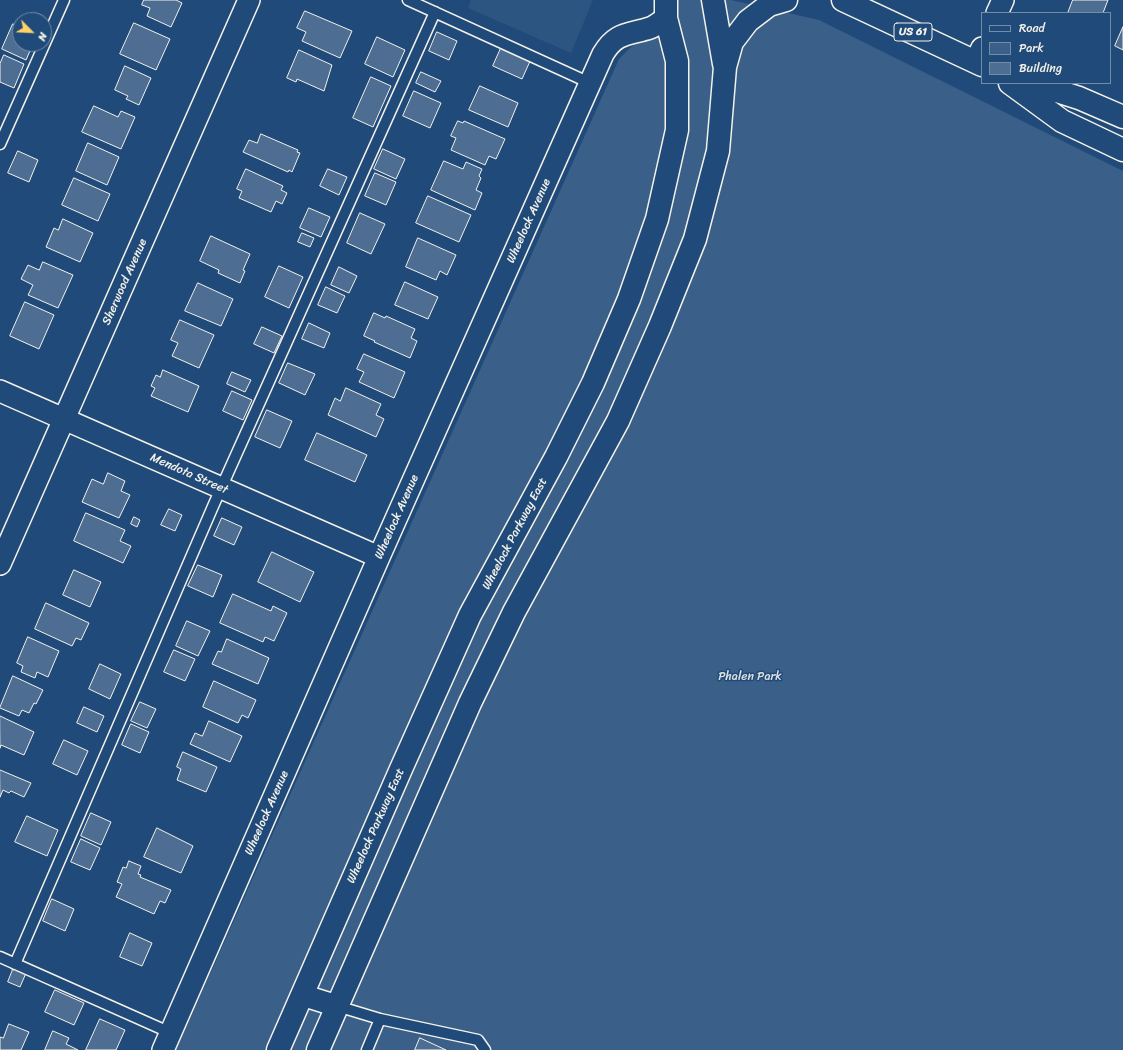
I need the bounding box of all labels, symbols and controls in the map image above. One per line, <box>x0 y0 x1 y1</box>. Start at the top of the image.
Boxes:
north arrow <box>12 12 52 52</box>
legend <box>981 12 1111 84</box>
text: Road <box>1019 17 1045 39</box>
road number: US 61 <box>894 23 932 41</box>
text: N <box>32 29 53 44</box>
text: Park <box>1019 37 1044 59</box>
text: Building <box>1019 57 1062 79</box>
street label: Wheelock Avenue <box>504 176 554 266</box>
street label: Sherwood Avenue <box>100 237 150 327</box>
street label: Mendota Street <box>148 450 230 498</box>
street label: Wheelock Avenue <box>372 472 422 562</box>
street label: Wheelock Parkway East <box>479 476 551 592</box>
park label: Phalen Park <box>718 670 782 684</box>
street label: Wheelock Parkway East <box>344 766 408 886</box>
street label: Wheelock Avenue <box>242 768 292 858</box>

